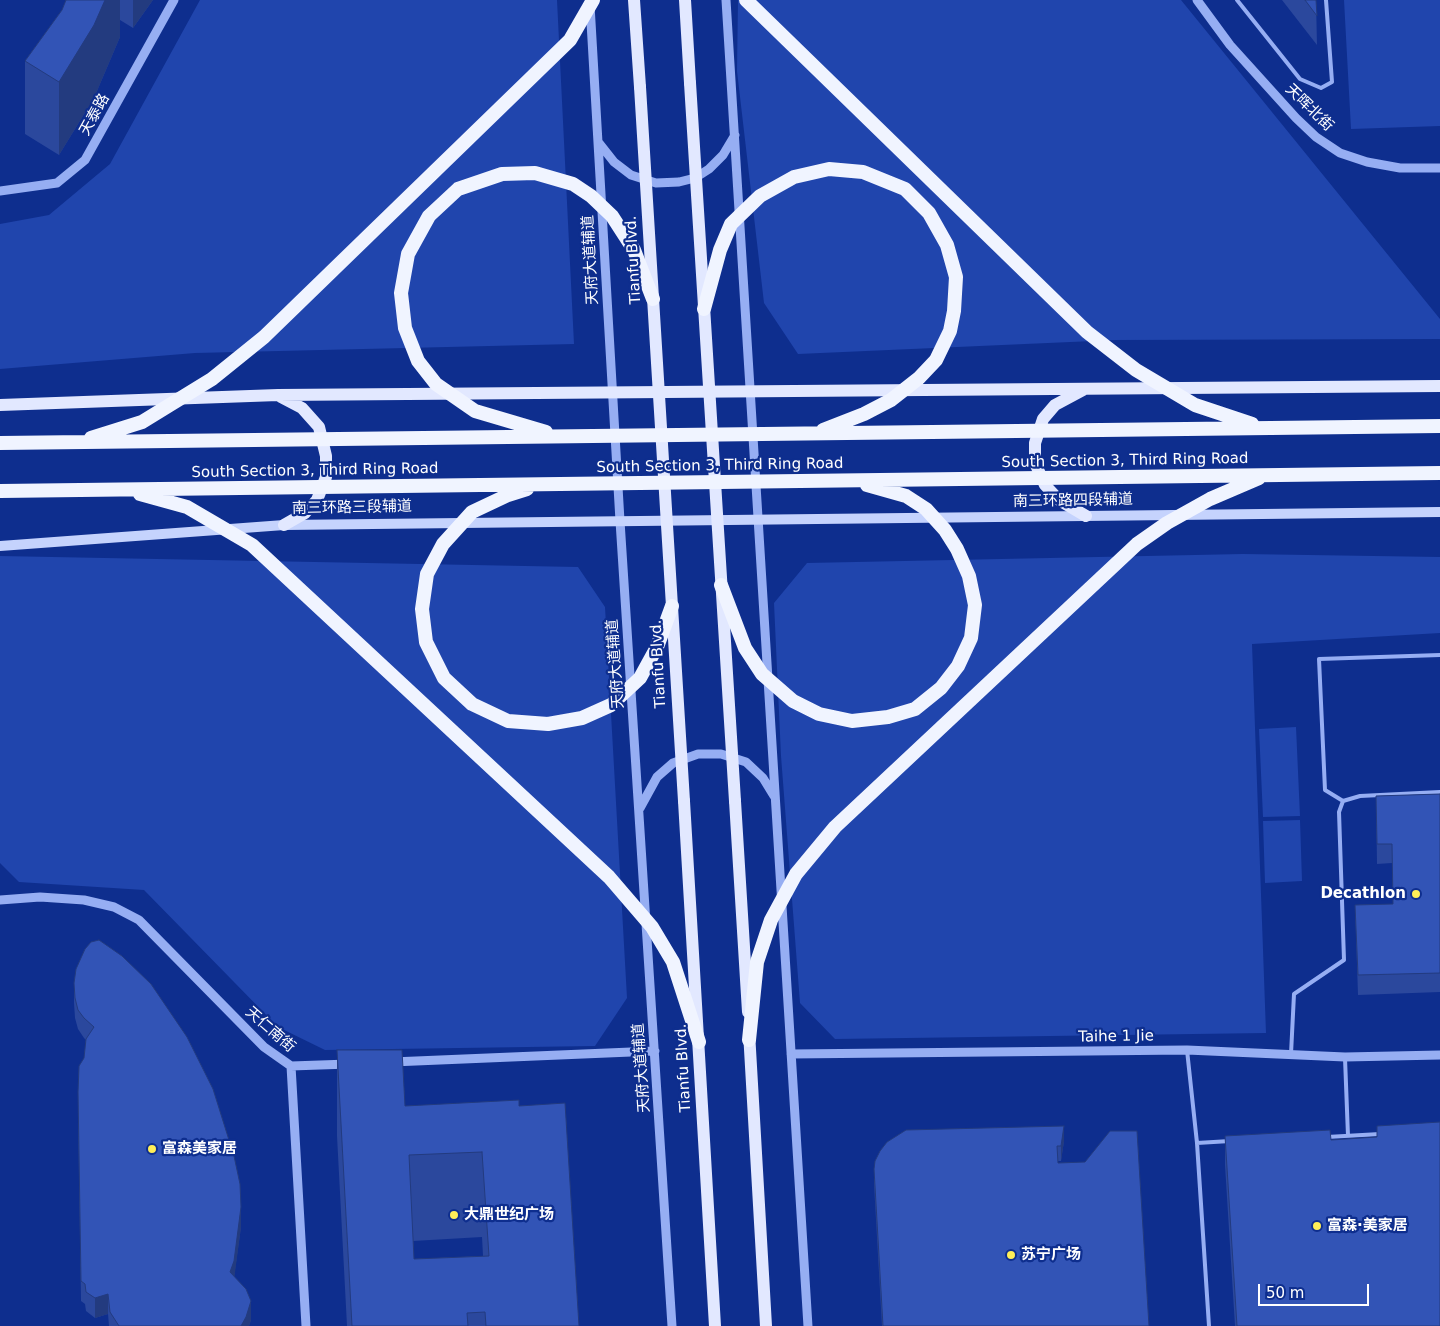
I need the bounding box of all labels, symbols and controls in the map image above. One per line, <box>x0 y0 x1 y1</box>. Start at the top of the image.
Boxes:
street label: 天晖北街 <box>1281 81 1337 135</box>
street label: 天泰路 <box>76 91 114 139</box>
street label: 天府大道辅道 <box>580 215 602 305</box>
street label: Tianfu Blvd. <box>623 215 645 305</box>
street label: South Section 3, Third Ring Road <box>1001 450 1249 472</box>
street label: South Section 3, Third Ring Road <box>596 455 844 477</box>
street label: South Section 3, Third Ring Road <box>191 460 439 482</box>
street label: 南三环路四段辅道 <box>1013 491 1133 511</box>
street label: 南三环路三段辅道 <box>292 498 412 518</box>
street label: 天府大道辅道 <box>604 618 628 710</box>
street label: Tianfu Blvd. <box>648 619 670 709</box>
place label: Decathlon <box>1320 885 1406 903</box>
marker: Decathlon <box>1410 888 1422 900</box>
street label: 天仁南街 <box>241 1004 299 1056</box>
street label: 天府大道辅道 <box>630 1022 654 1114</box>
street label: Tianfu Blvd. <box>673 1023 695 1113</box>
street label: Taihe 1 Jie <box>1078 1027 1154 1047</box>
place label: 富森美家居 <box>162 1140 237 1158</box>
marker: 富森美家居 <box>146 1143 158 1155</box>
place label: 大鼎世纪广场 <box>464 1206 554 1224</box>
marker: 大鼎世纪广场 <box>448 1209 460 1221</box>
place label: 富森·美家居 <box>1327 1217 1408 1235</box>
marker: 富森·美家居 <box>1311 1220 1323 1232</box>
place label: 苏宁广场 <box>1021 1246 1081 1264</box>
marker: 苏宁广场 <box>1005 1249 1017 1261</box>
scale bar <box>1260 1274 1371 1306</box>
text: 50 m <box>1266 1284 1304 1302</box>

